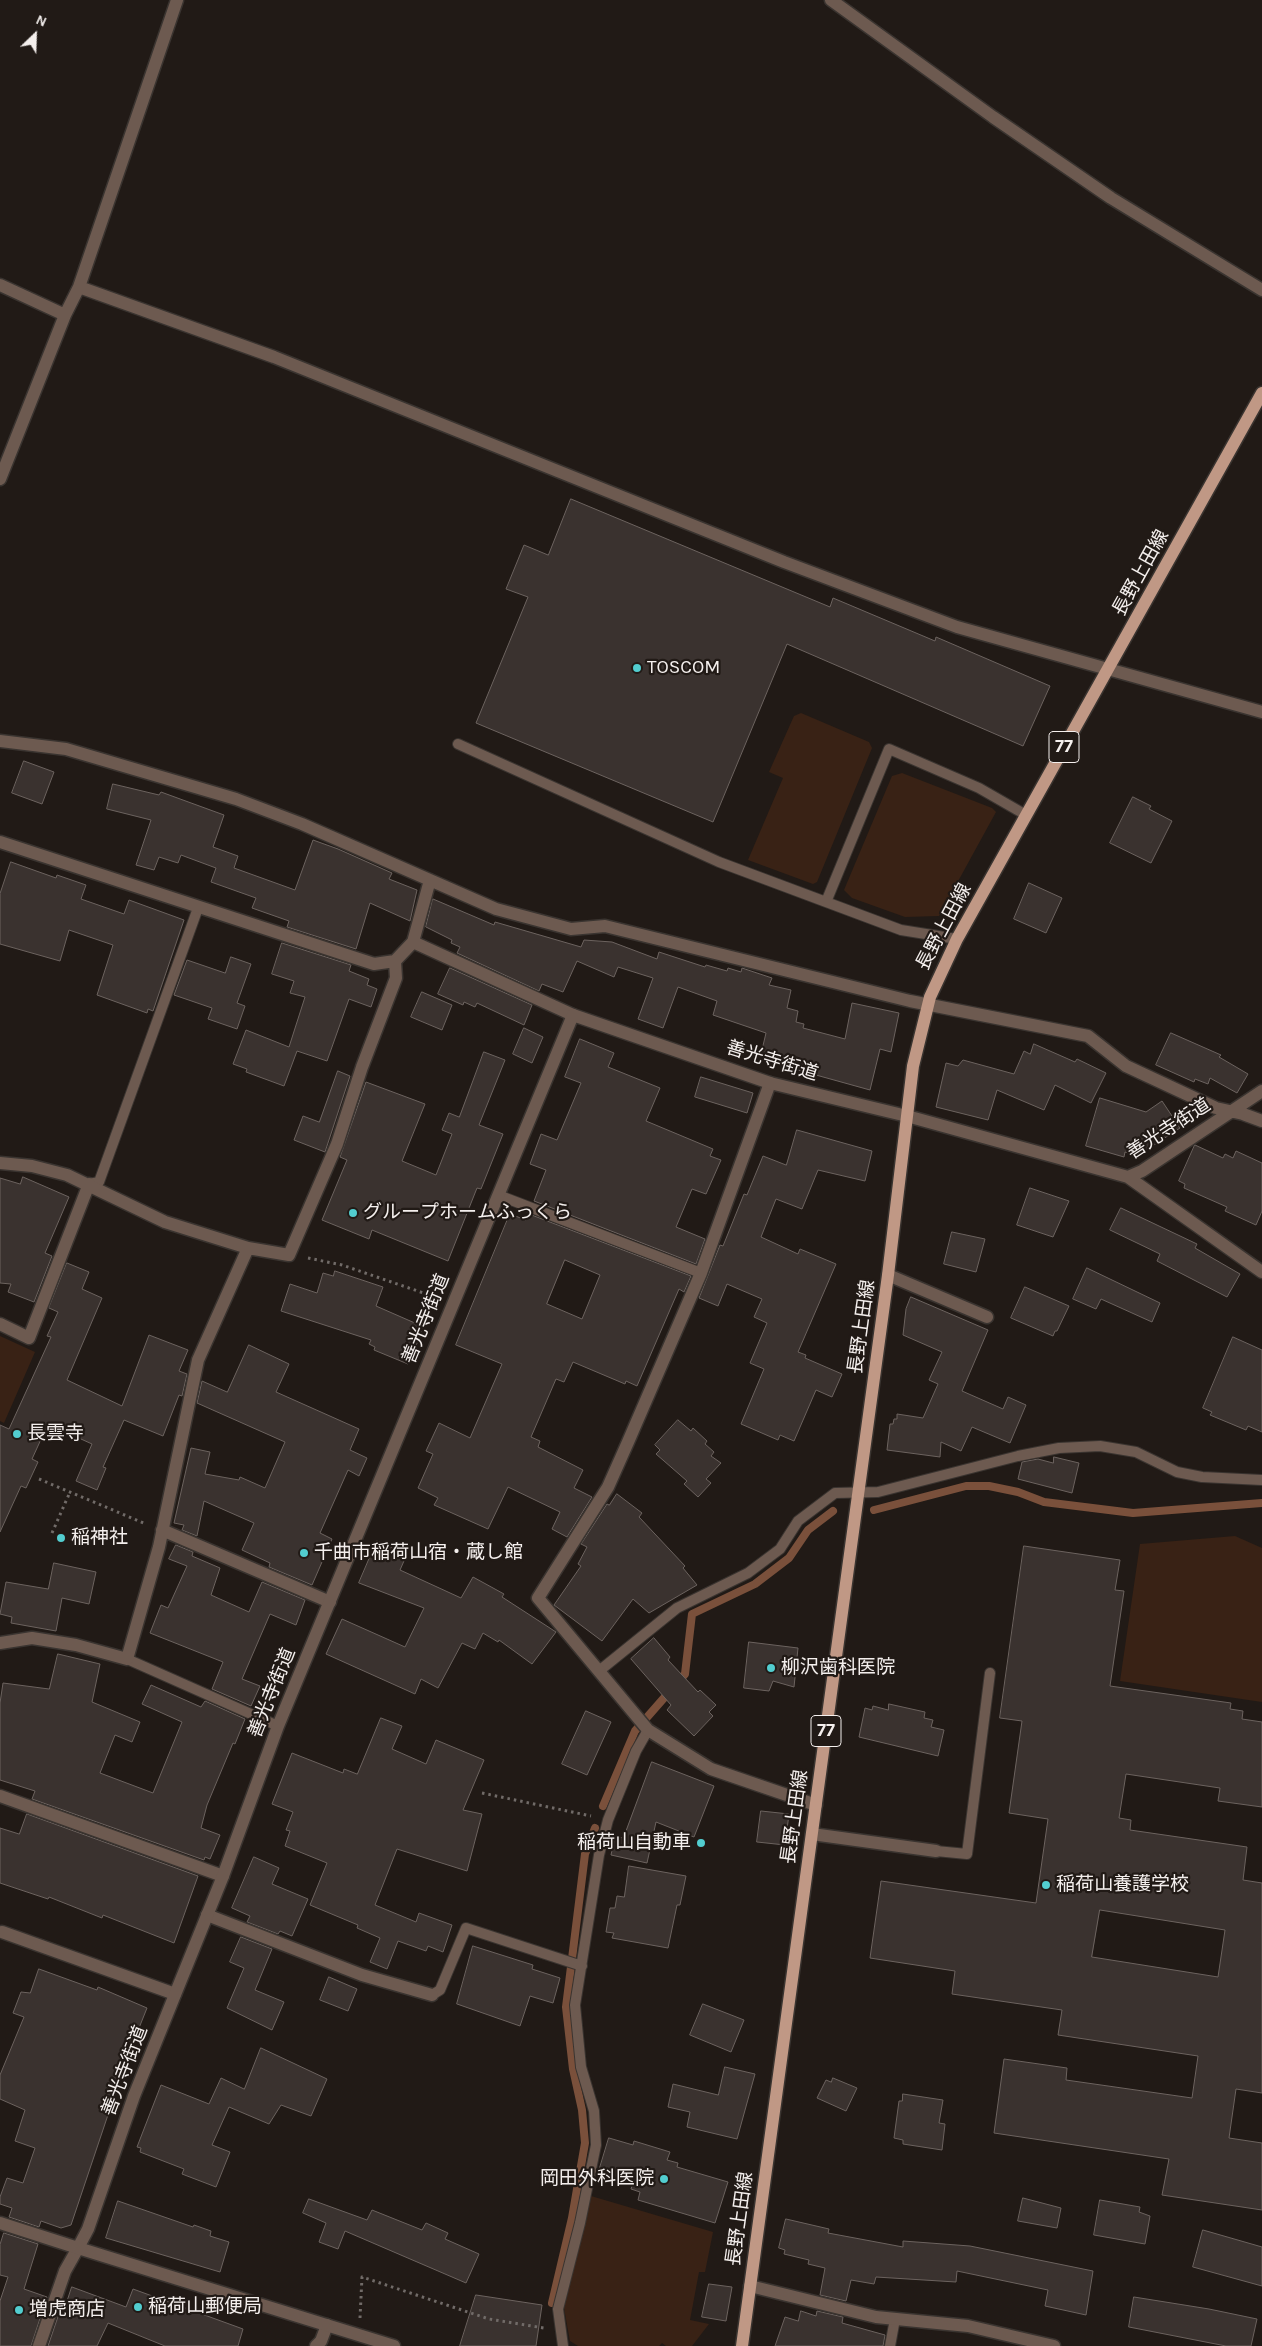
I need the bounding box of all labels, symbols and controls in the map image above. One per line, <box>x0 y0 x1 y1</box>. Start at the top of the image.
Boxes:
north arrow <box>10 10 60 60</box>
text: N <box>33 11 49 31</box>
street label: 長野上田線 <box>1108 526 1174 620</box>
place label: TOSCOM <box>647 657 720 679</box>
marker: TOSCOM <box>631 662 643 674</box>
road number: 77 <box>1049 732 1079 762</box>
street label: 長野上田線 <box>912 880 976 974</box>
street label: 善光寺街道 <box>723 1036 821 1086</box>
street label: 善光寺街道 <box>1123 1094 1215 1164</box>
place label: グループホームふっくら <box>363 1202 572 1224</box>
marker: グループホームふっくら <box>347 1207 359 1219</box>
street label: 善光寺街道 <box>398 1271 454 1367</box>
street label: 長野上田線 <box>844 1278 880 1376</box>
place label: 長雲寺 <box>27 1423 84 1445</box>
marker: 長雲寺 <box>11 1428 23 1440</box>
place label: 稲神社 <box>71 1527 128 1549</box>
marker: 稲神社 <box>55 1532 67 1544</box>
place label: 千曲市稲荷山宿・蔵し館 <box>314 1542 523 1564</box>
marker: 千曲市稲荷山宿・蔵し館 <box>298 1547 310 1559</box>
street label: 善光寺街道 <box>244 1645 300 1741</box>
place label: 柳沢歯科医院 <box>781 1657 895 1679</box>
marker: 柳沢歯科医院 <box>765 1662 777 1674</box>
road number: 77 <box>811 1715 841 1746</box>
street label: 長野上田線 <box>777 1768 813 1866</box>
place label: 稲荷山自動車 <box>577 1832 691 1854</box>
marker: 稲荷山自動車 <box>695 1837 707 1849</box>
place label: 稲荷山養護学校 <box>1056 1874 1189 1896</box>
marker: 稲荷山養護学校 <box>1040 1879 1052 1891</box>
street label: 善光寺街道 <box>97 2023 153 2119</box>
place label: 岡田外科医院 <box>540 2168 654 2190</box>
street label: 長野上田線 <box>722 2170 758 2268</box>
marker: 岡田外科医院 <box>658 2173 670 2185</box>
place label: 稲荷山郵便局 <box>148 2296 262 2318</box>
place label: 増虎商店 <box>29 2299 105 2321</box>
marker: 稲荷山郵便局 <box>132 2301 144 2313</box>
marker: 増虎商店 <box>13 2304 25 2316</box>

